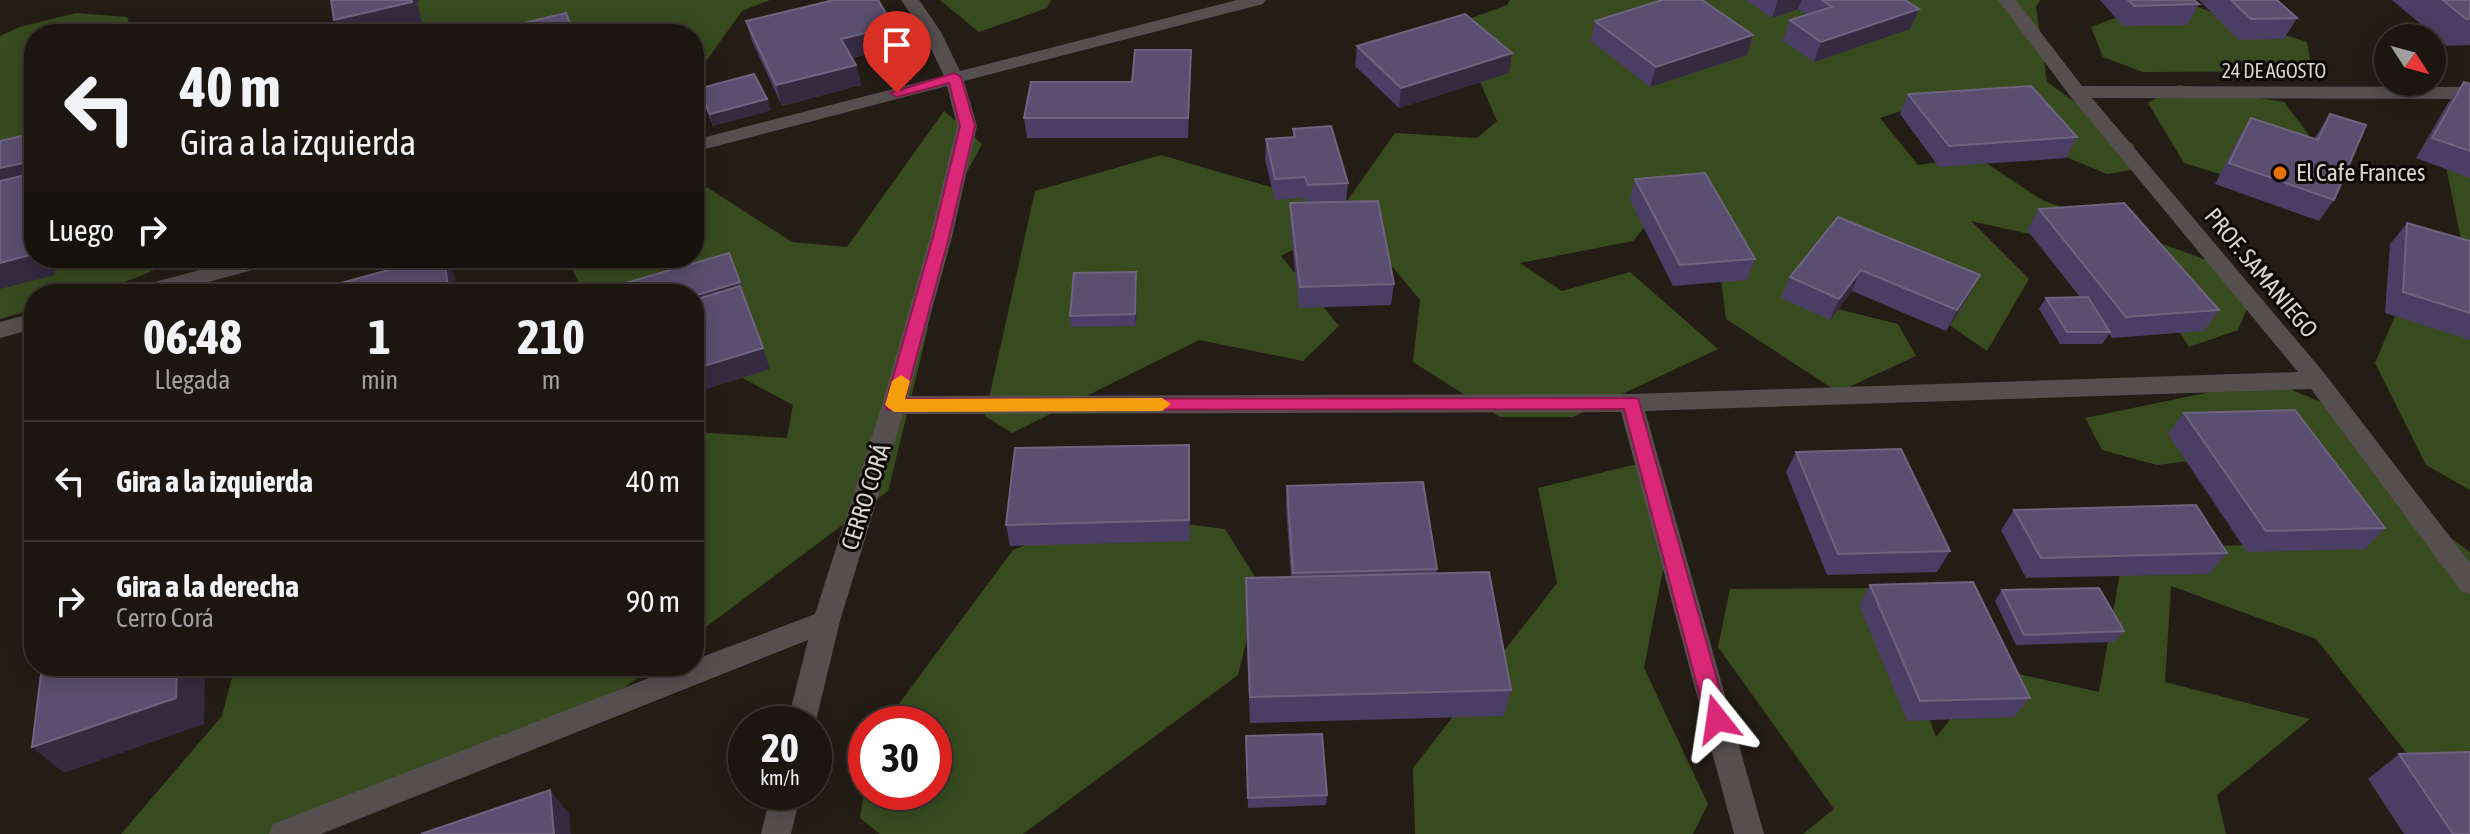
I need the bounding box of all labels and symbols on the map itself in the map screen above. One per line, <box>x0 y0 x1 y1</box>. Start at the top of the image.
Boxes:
pin <box>863 11 931 93</box>
north arrow <box>2374 24 2446 96</box>
street label: 24 DE AGOSTO <box>2222 59 2326 82</box>
place label: El Cafe Frances <box>2296 159 2425 186</box>
marker: El Cafe Frances <box>2271 164 2289 182</box>
street label: PROF. SAMANIEGO <box>2199 203 2323 343</box>
street label: CERRO CORÁ <box>836 440 895 553</box>
position arrow <box>1675 677 1759 761</box>
speed limit sign: 30 <box>848 706 952 810</box>

